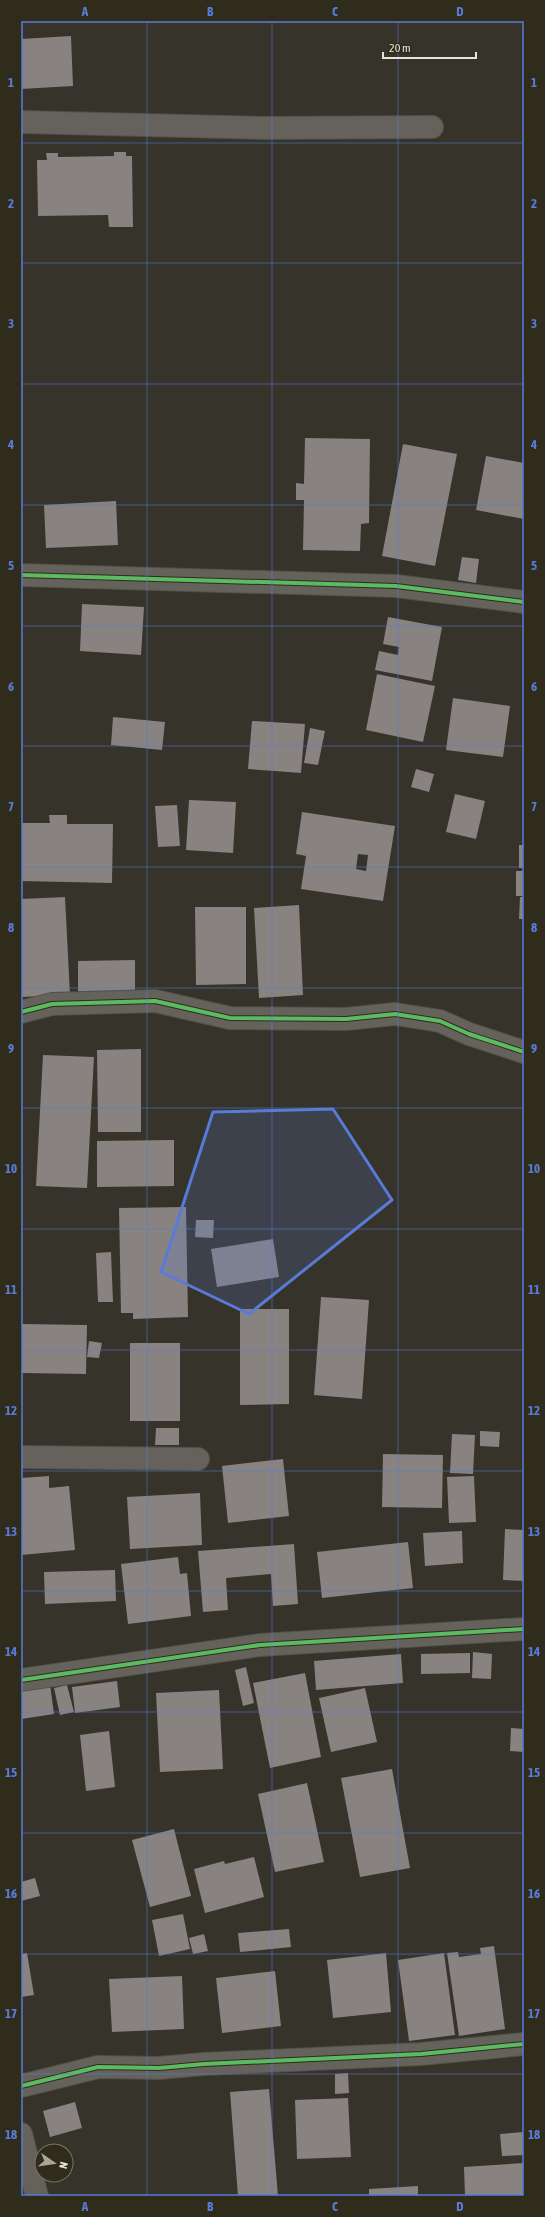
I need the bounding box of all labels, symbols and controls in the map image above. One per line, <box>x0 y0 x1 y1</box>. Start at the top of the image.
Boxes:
text: A <box>81 4 89 19</box>
text: B <box>207 4 214 19</box>
text: C <box>332 4 338 19</box>
text: D <box>456 4 464 19</box>
scale bar <box>383 34 476 60</box>
text: 20 m <box>389 41 411 55</box>
text: 1 <box>8 75 14 90</box>
text: 1 <box>531 75 537 90</box>
text: 2 <box>8 196 14 211</box>
text: 2 <box>531 196 537 211</box>
text: 3 <box>8 316 14 331</box>
text: 3 <box>531 316 537 331</box>
text: 4 <box>7 437 14 452</box>
text: 4 <box>530 437 537 452</box>
text: 5 <box>8 558 14 573</box>
text: 5 <box>531 558 537 573</box>
text: 6 <box>8 679 14 694</box>
text: 6 <box>531 679 537 694</box>
text: 7 <box>8 799 14 814</box>
text: 7 <box>531 799 537 814</box>
text: 8 <box>8 920 14 935</box>
text: 8 <box>531 920 537 935</box>
text: 9 <box>8 1041 14 1056</box>
text: 9 <box>531 1041 537 1056</box>
text: 10 <box>5 1161 17 1176</box>
text: 10 <box>528 1161 540 1176</box>
text: 11 <box>5 1282 17 1297</box>
text: 11 <box>528 1282 540 1297</box>
text: 12 <box>5 1403 17 1418</box>
text: 12 <box>528 1403 540 1418</box>
text: 13 <box>5 1524 17 1539</box>
text: 13 <box>528 1524 540 1539</box>
text: 14 <box>5 1644 17 1659</box>
text: 14 <box>528 1644 540 1659</box>
text: 15 <box>5 1765 17 1780</box>
text: 15 <box>528 1765 540 1780</box>
text: 16 <box>5 1886 17 1901</box>
text: 16 <box>528 1886 540 1901</box>
text: 17 <box>5 2006 17 2021</box>
text: 17 <box>528 2006 540 2021</box>
text: 18 <box>5 2127 17 2142</box>
text: 18 <box>528 2127 540 2142</box>
north arrow <box>34 2143 74 2183</box>
text: N <box>57 2161 70 2170</box>
text: A <box>81 2199 89 2214</box>
text: B <box>207 2199 214 2214</box>
text: C <box>332 2199 338 2214</box>
text: D <box>456 2199 464 2214</box>

